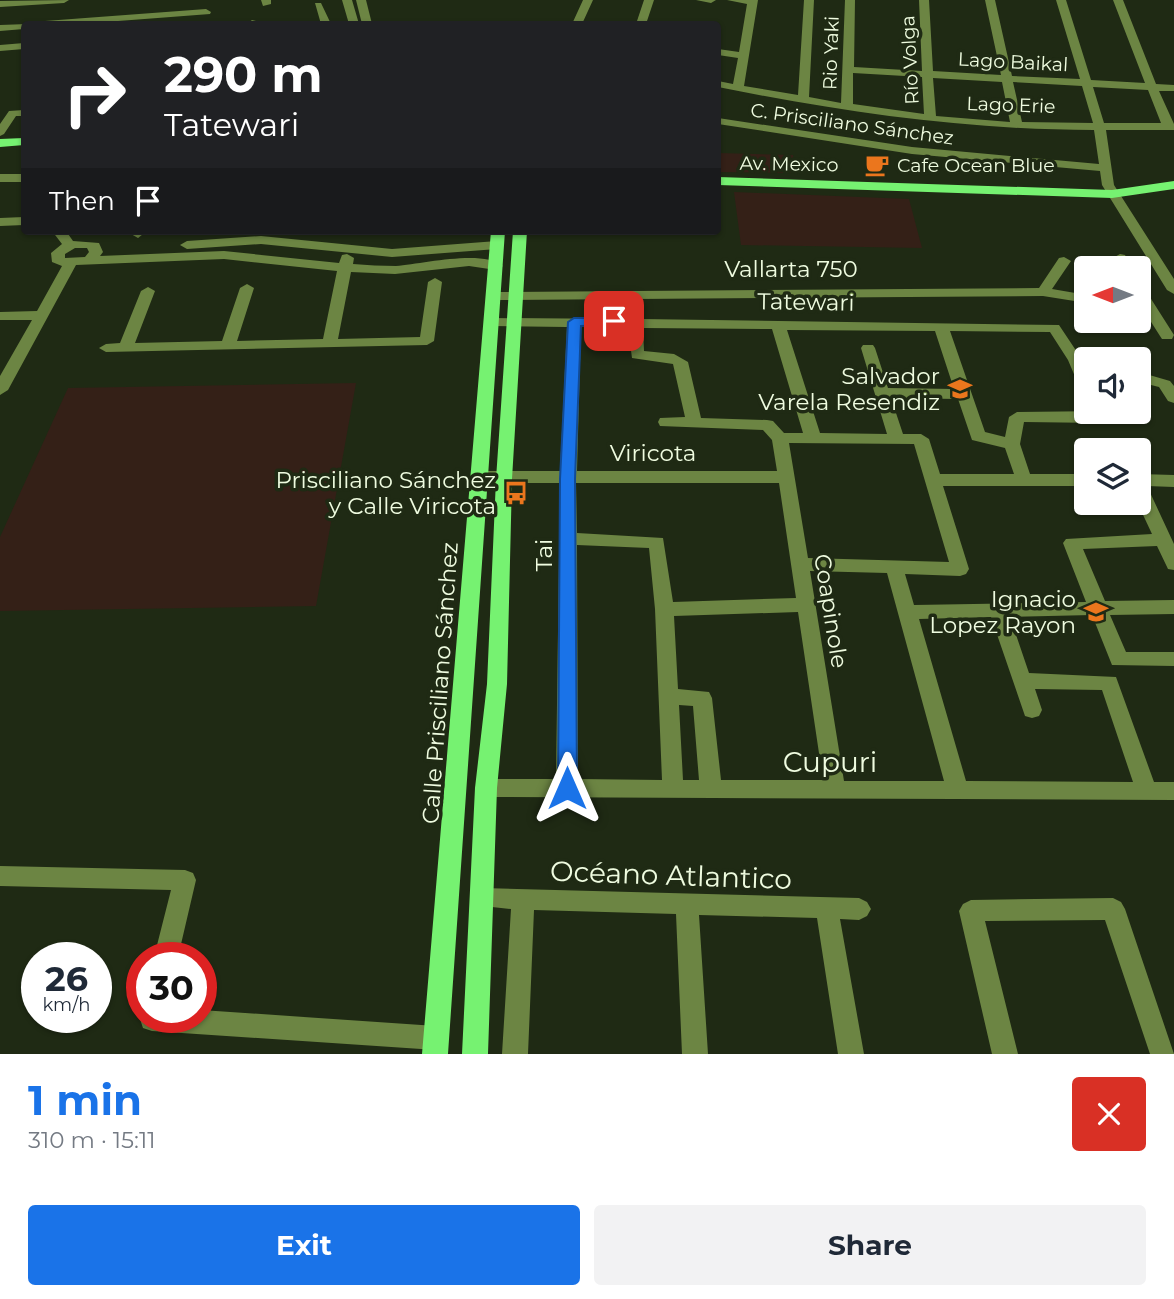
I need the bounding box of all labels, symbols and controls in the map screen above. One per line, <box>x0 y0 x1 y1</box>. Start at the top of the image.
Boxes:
street label: Rio Yaki <box>818 15 844 91</box>
street label: Río Volga <box>896 15 924 105</box>
text: 290 m <box>164 45 323 104</box>
street label: Lago Baikal <box>957 48 1069 76</box>
icon: right <box>49 49 140 140</box>
street label: Lago Erie <box>966 92 1056 118</box>
street label: C. Prisciliano Sánchez <box>749 98 955 150</box>
text: Tatewari <box>164 105 299 144</box>
cafe icon: Cafe Ocean Blue <box>863 151 891 179</box>
street label: Av. Mexico <box>739 152 839 176</box>
place label: Cafe Ocean Blue <box>897 154 1055 177</box>
icon: arrive <box>129 182 167 220</box>
text: Then <box>49 185 115 217</box>
street label: Vallarta 750 <box>724 255 858 283</box>
north arrow <box>1074 256 1152 332</box>
map controls <box>1074 256 1151 515</box>
street label: Tatewari <box>757 287 855 317</box>
pin <box>584 291 644 351</box>
icon: arrive <box>595 302 633 340</box>
button: sound <box>1074 347 1151 424</box>
place label: Salvador Varela Resendiz <box>758 362 940 416</box>
school or university icon: Salvador Varela Resendiz <box>946 375 974 403</box>
button: layers <box>1074 438 1151 515</box>
street label: Viricota <box>610 439 696 467</box>
place label: Prisciliano Sánchez y Calle Viricota <box>276 466 496 520</box>
bus stop icon: Prisciliano Sánchez y Calle Viricota <box>502 479 530 507</box>
street label: Tai <box>530 539 558 571</box>
street label: Calle Prisciliano Sánchez <box>416 541 464 825</box>
street label: Coapinole <box>808 552 854 670</box>
place label: Ignacio Lopez Rayon <box>929 585 1076 639</box>
school or university icon: Ignacio Lopez Rayon <box>1082 598 1110 626</box>
street label: Cupuri <box>783 745 877 779</box>
position arrow <box>530 751 604 825</box>
street label: Océano Atlantico <box>549 854 793 896</box>
speed limit sign: 30 <box>126 942 217 1033</box>
text: 26 <box>45 957 88 1000</box>
text: km/h <box>42 994 91 1016</box>
text: 1 min <box>28 1074 142 1126</box>
button: close <box>1072 1077 1146 1151</box>
text: 310 m · 15:11 <box>28 1126 156 1154</box>
button: Exit <box>28 1205 580 1285</box>
button: Share <box>594 1205 1146 1285</box>

